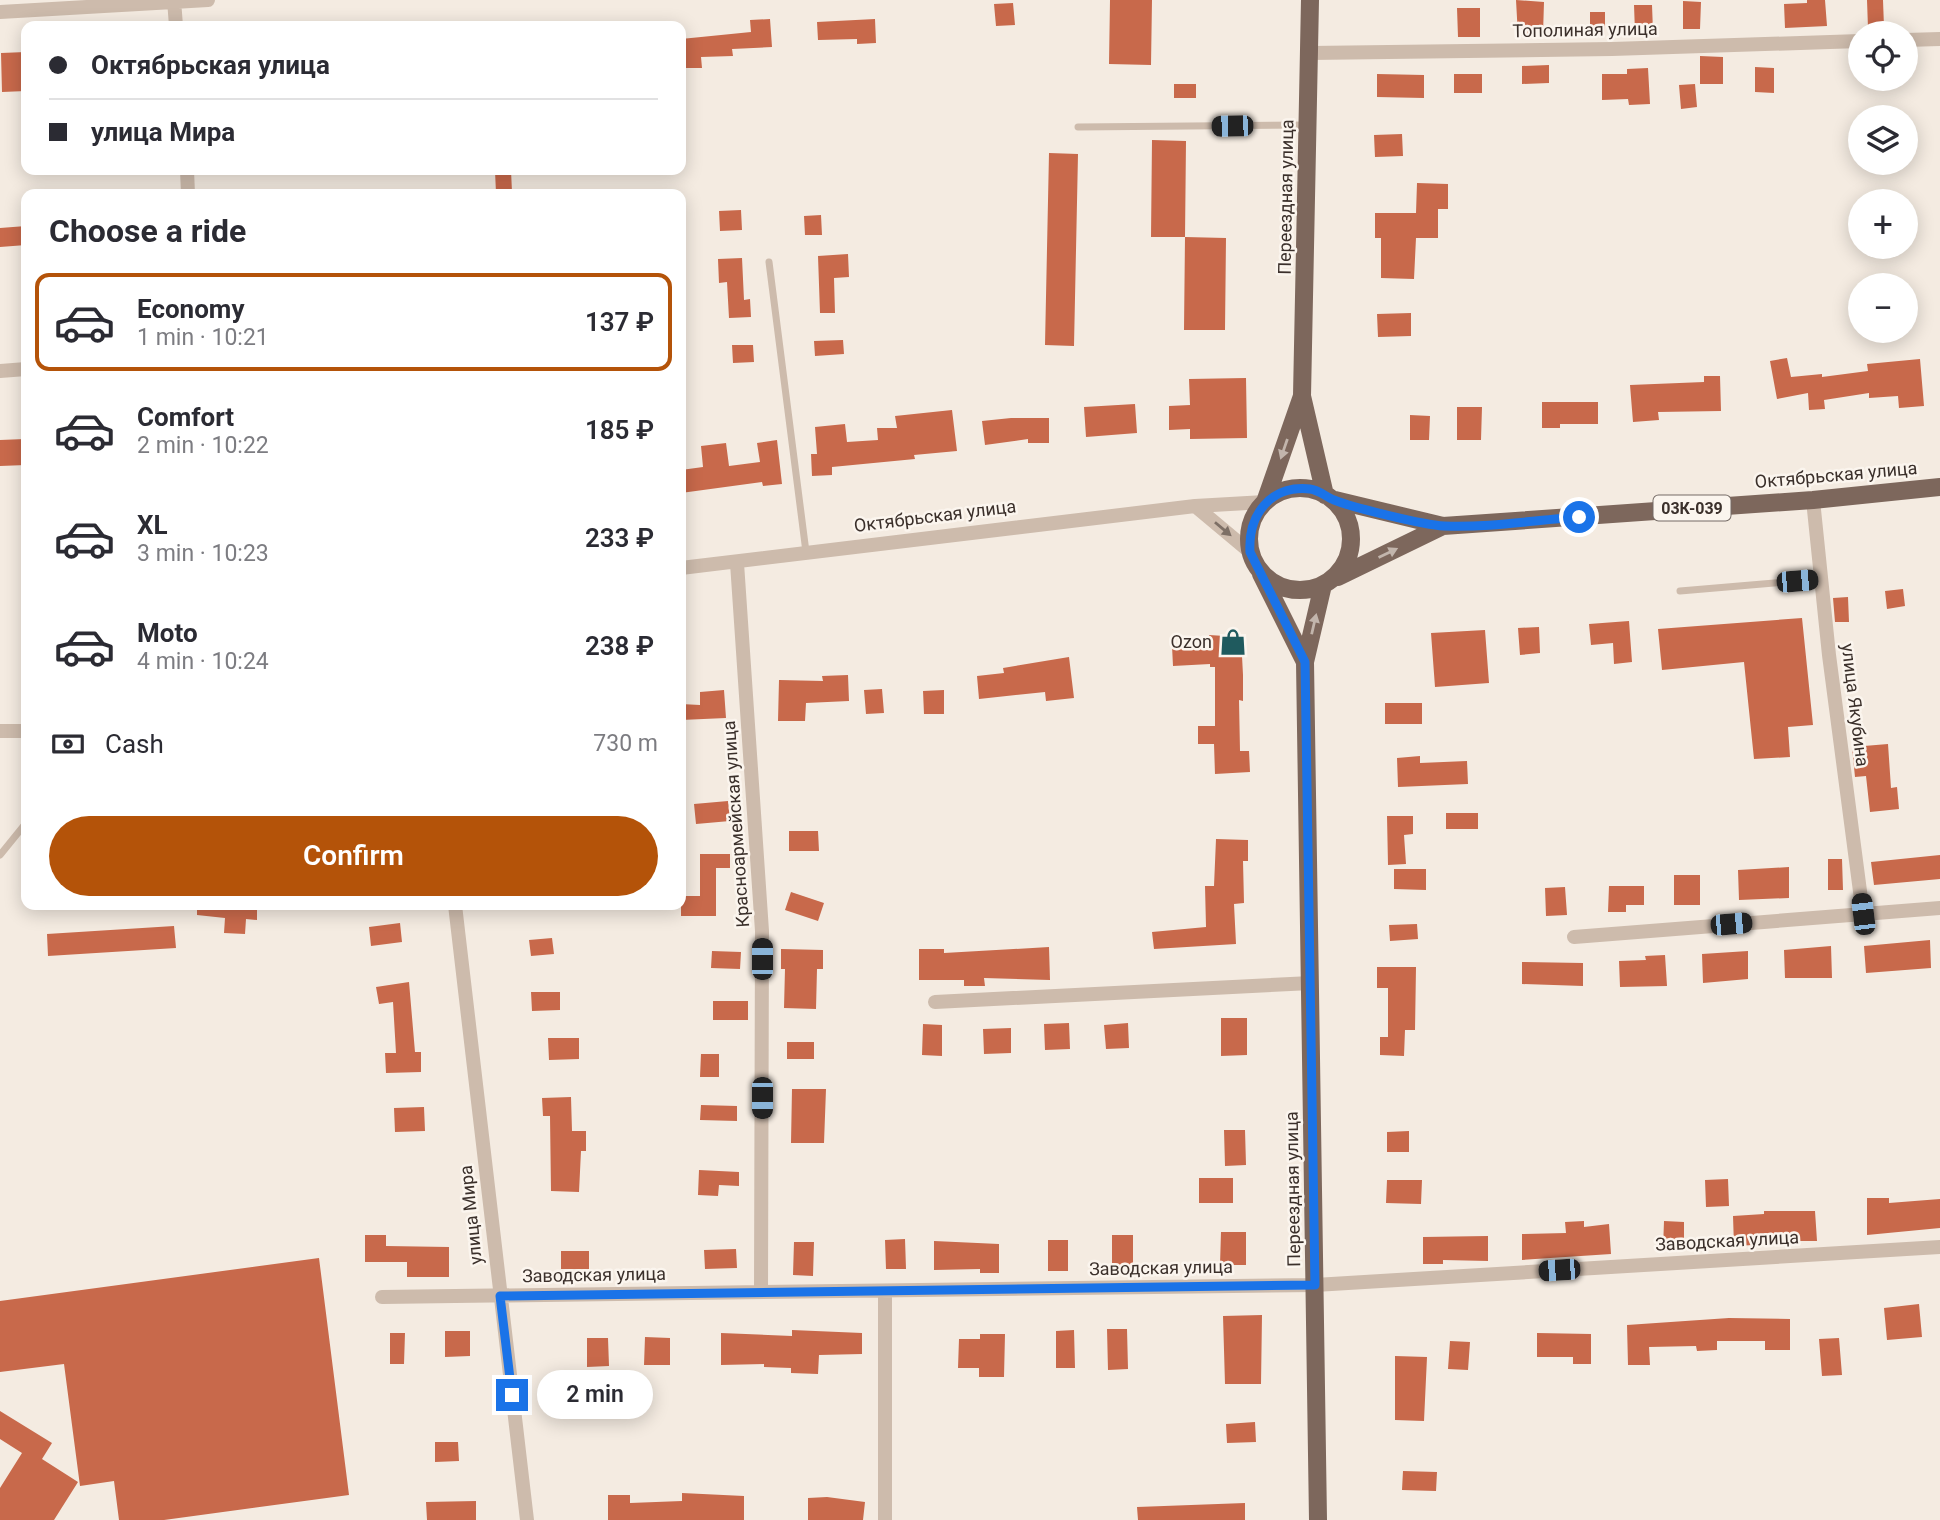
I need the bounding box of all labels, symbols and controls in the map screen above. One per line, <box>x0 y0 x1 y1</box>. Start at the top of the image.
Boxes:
street label: Тополиная улица <box>1512 18 1658 41</box>
map controls <box>1848 21 1918 343</box>
button: locate <box>1848 21 1918 91</box>
text: Октябрьская улица <box>91 50 330 80</box>
button: layers <box>1848 105 1918 175</box>
car <box>1211 115 1254 137</box>
text: улица Мира <box>91 117 235 147</box>
street label: Переездная улица <box>1274 119 1297 275</box>
button: + <box>1848 189 1918 259</box>
text: Choose a ride <box>49 212 246 250</box>
button: − <box>1848 273 1918 343</box>
icon: car <box>53 291 116 354</box>
text: Economy <box>137 294 244 324</box>
text: 137 ₽ <box>585 307 654 337</box>
text: 1 min · 10:21 <box>137 324 269 351</box>
icon: car <box>53 399 116 462</box>
text: Comfort <box>137 402 234 432</box>
text: 185 ₽ <box>585 415 654 445</box>
text: 2 min · 10:22 <box>137 432 269 459</box>
one-way arrow <box>1278 438 1289 459</box>
street label: Октябрьская улица <box>1754 457 1918 492</box>
street label: Октябрьская улица <box>853 495 1017 536</box>
road number: 03К-039 <box>1654 495 1730 520</box>
route start <box>1563 501 1595 533</box>
icon: car <box>53 507 116 570</box>
text: XL <box>137 510 168 540</box>
one-way arrow <box>1214 521 1231 536</box>
text: 233 ₽ <box>585 523 654 553</box>
text: 3 min · 10:23 <box>137 540 269 567</box>
one-way arrow <box>1378 548 1398 559</box>
car <box>1776 569 1819 593</box>
one-way arrow <box>1309 613 1320 635</box>
icon: car <box>53 615 116 678</box>
text: Moto <box>137 618 198 648</box>
shop icon: Ozon <box>1218 627 1248 657</box>
text: 238 ₽ <box>585 631 654 661</box>
place label: Ozon <box>1171 631 1212 652</box>
street label: улица Якубина <box>1838 642 1873 768</box>
text: 4 min · 10:24 <box>137 648 269 675</box>
street label: Красноармейская улица <box>718 720 753 928</box>
icon: cash <box>49 725 87 763</box>
text: Cash <box>105 729 164 759</box>
text: 730 m <box>593 730 658 757</box>
button: Confirm <box>49 816 658 896</box>
car <box>1851 892 1876 936</box>
car <box>1710 912 1753 936</box>
car <box>752 938 773 980</box>
car <box>752 1077 773 1119</box>
street label: Переездная улица <box>1281 1111 1304 1267</box>
street label: улица Мира <box>455 1164 486 1266</box>
street label: Заводская улица <box>1655 1226 1799 1255</box>
street label: Заводская улица <box>1089 1256 1233 1279</box>
car <box>1538 1258 1581 1282</box>
street label: Заводская улица <box>522 1263 666 1286</box>
callout: 2 min <box>536 1370 652 1420</box>
route end <box>496 1379 528 1411</box>
text: 2 min <box>566 1381 624 1408</box>

